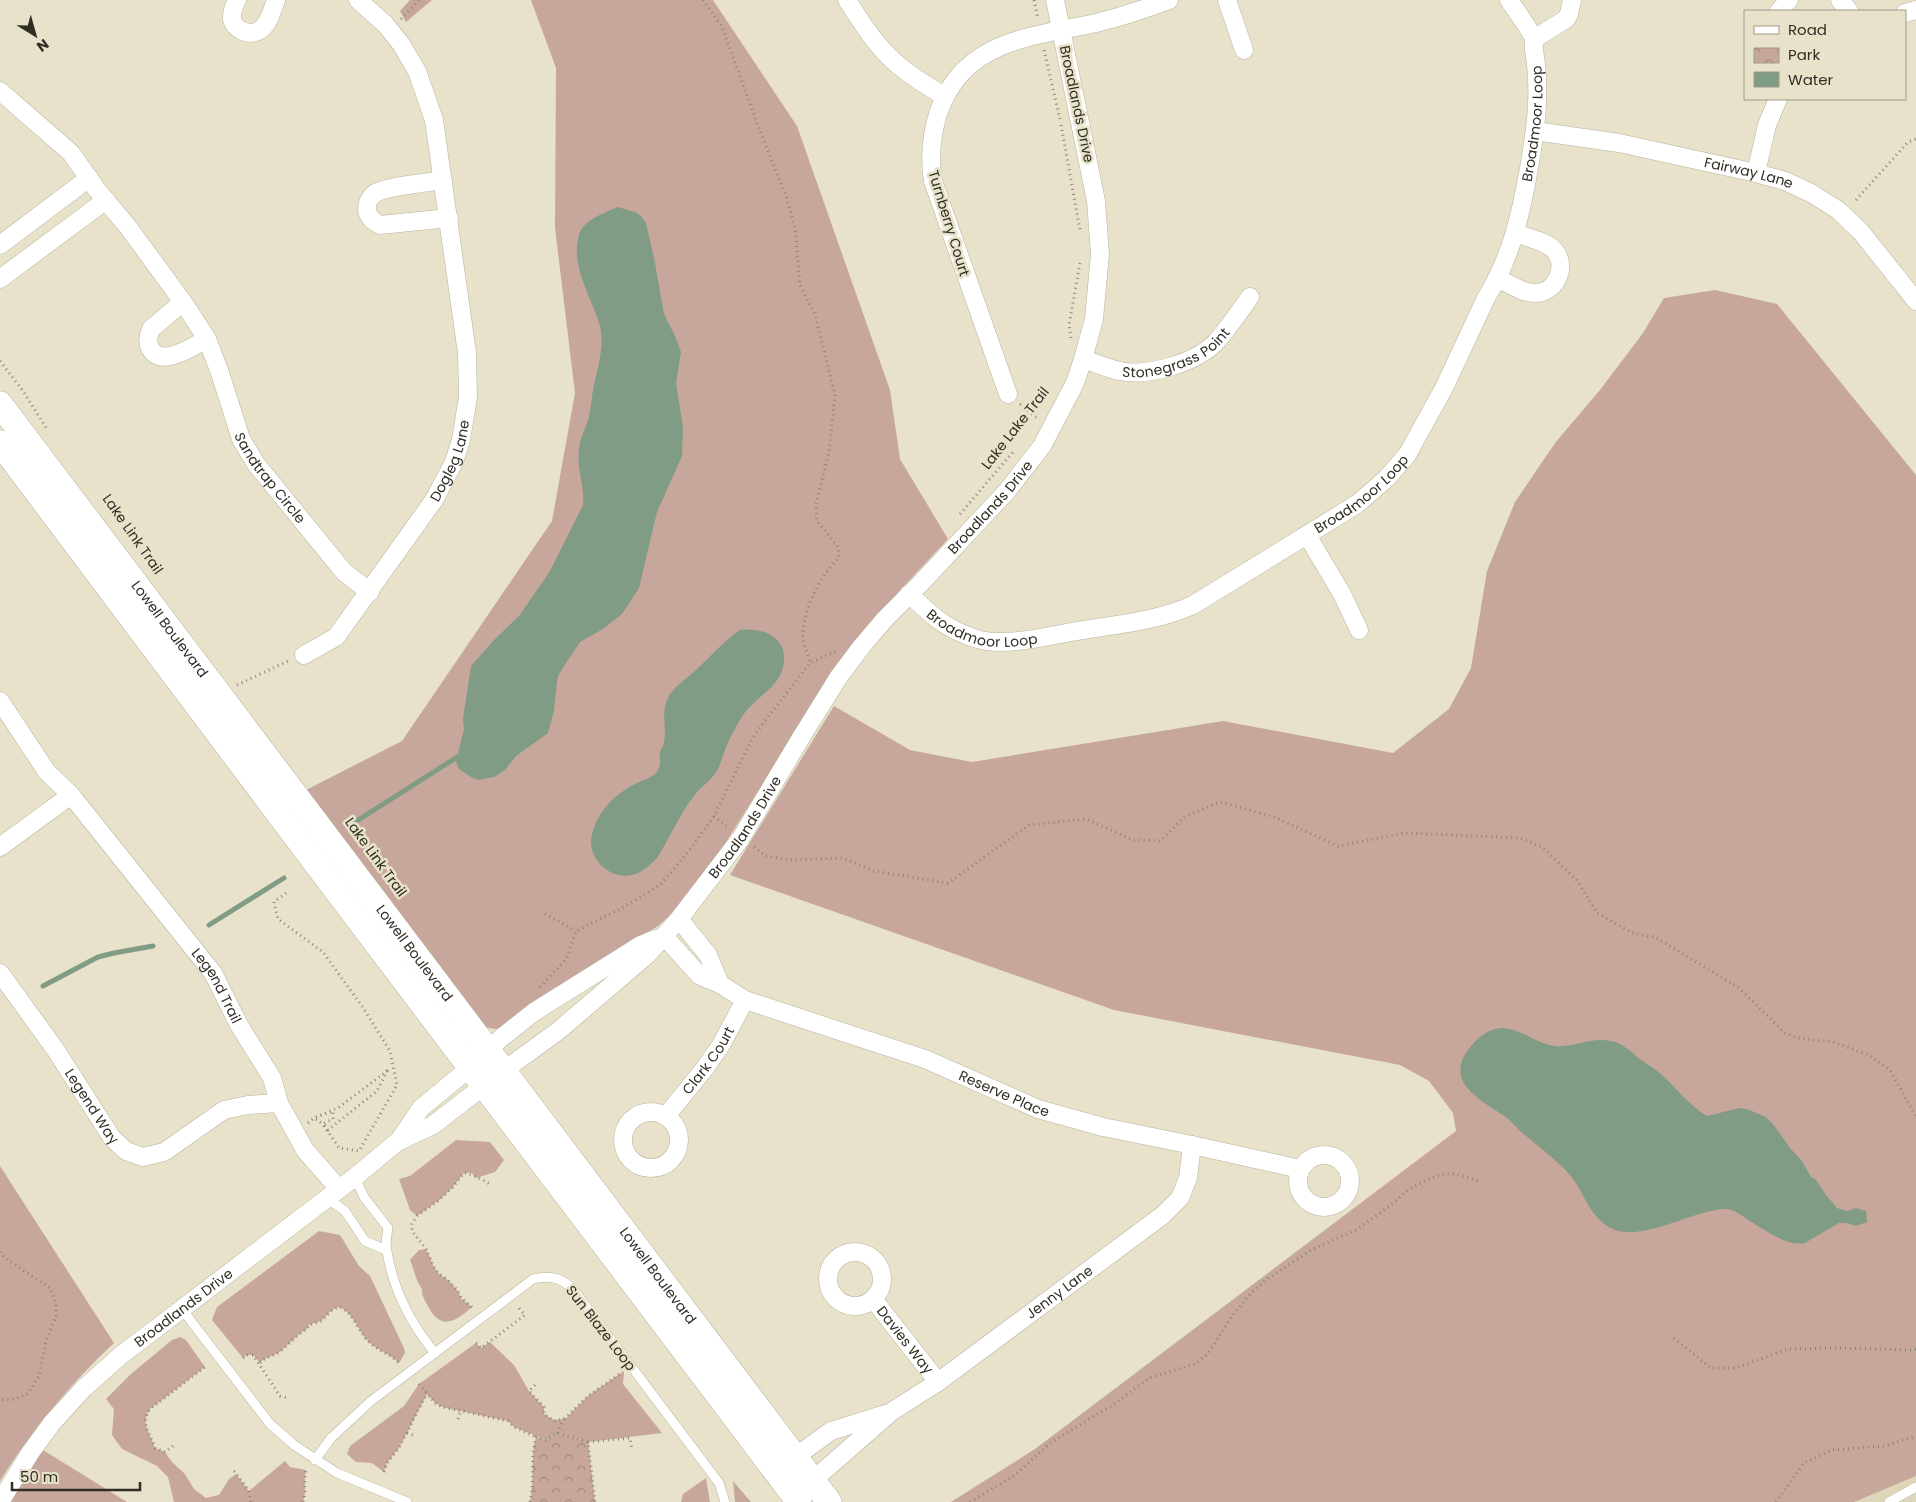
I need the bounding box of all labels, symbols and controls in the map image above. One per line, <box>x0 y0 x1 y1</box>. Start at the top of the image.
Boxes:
north arrow <box>10 10 60 60</box>
legend <box>1744 10 1906 100</box>
text: Road <box>1788 19 1827 40</box>
text: N <box>33 34 53 57</box>
street label: Broadlands Drive <box>1055 44 1099 165</box>
text: Park <box>1788 44 1820 65</box>
street label: Broadmoor Loop <box>1517 65 1547 183</box>
text: Water <box>1788 69 1834 90</box>
street label: Fairway Lane <box>1702 152 1797 194</box>
street label: Turnberry Court <box>923 167 975 279</box>
street label: Stonegrass Point <box>1121 323 1234 382</box>
street label: Lake Lake Trail <box>977 383 1053 473</box>
street label: Dogleg Lane <box>425 418 474 505</box>
street label: Sandtrap Circle <box>230 430 311 528</box>
street label: Broadmoor Loop <box>1310 450 1413 538</box>
street label: Broadlands Drive <box>943 456 1037 558</box>
street label: Lake Link Trail <box>98 490 168 578</box>
street label: Lowell Boulevard <box>127 577 213 682</box>
street label: Broadmoor Loop <box>922 604 1039 652</box>
street label: Broadlands Drive <box>704 772 786 883</box>
street label: Lake Link Trail <box>340 813 412 901</box>
street label: Lowell Boulevard <box>371 901 458 1006</box>
street label: Legend Trail <box>187 944 247 1027</box>
street label: Clark Court <box>677 1023 739 1099</box>
street label: Legend Way <box>60 1065 123 1149</box>
street label: Reserve Place <box>956 1065 1052 1122</box>
street label: Lowell Boulevard <box>615 1223 701 1328</box>
street label: Jenny Lane <box>1022 1260 1097 1324</box>
street label: Broadlands Drive <box>130 1263 237 1352</box>
street label: Sun Blaze Loop <box>561 1281 641 1375</box>
street label: Davies Way <box>872 1302 938 1378</box>
scale bar <box>12 1460 140 1492</box>
text: 50 m <box>20 1466 58 1487</box>

